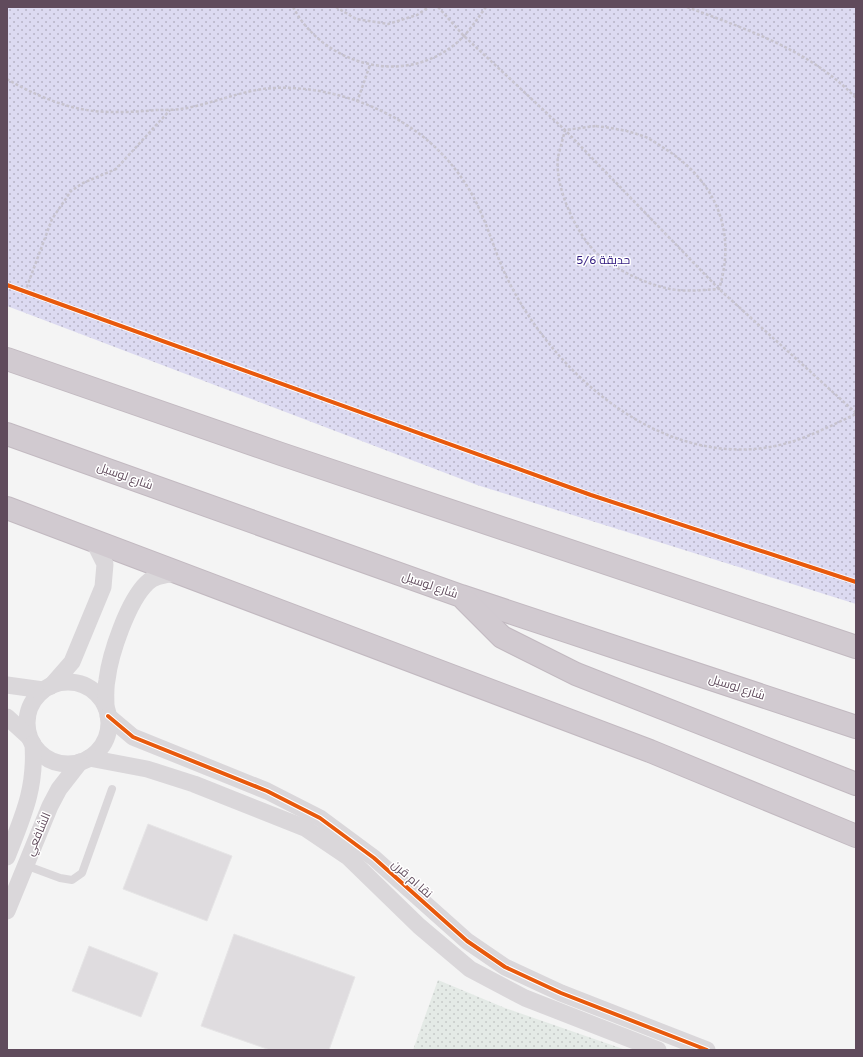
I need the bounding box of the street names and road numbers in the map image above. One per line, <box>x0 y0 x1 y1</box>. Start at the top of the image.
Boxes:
street label: شارع لوسيل <box>95 459 155 494</box>
street label: شارع لوسيل <box>400 569 460 603</box>
street label: شارع لوسيل <box>707 671 767 705</box>
street label: الشافعي <box>23 810 56 859</box>
street label: نقا ام قرن <box>388 857 435 902</box>

